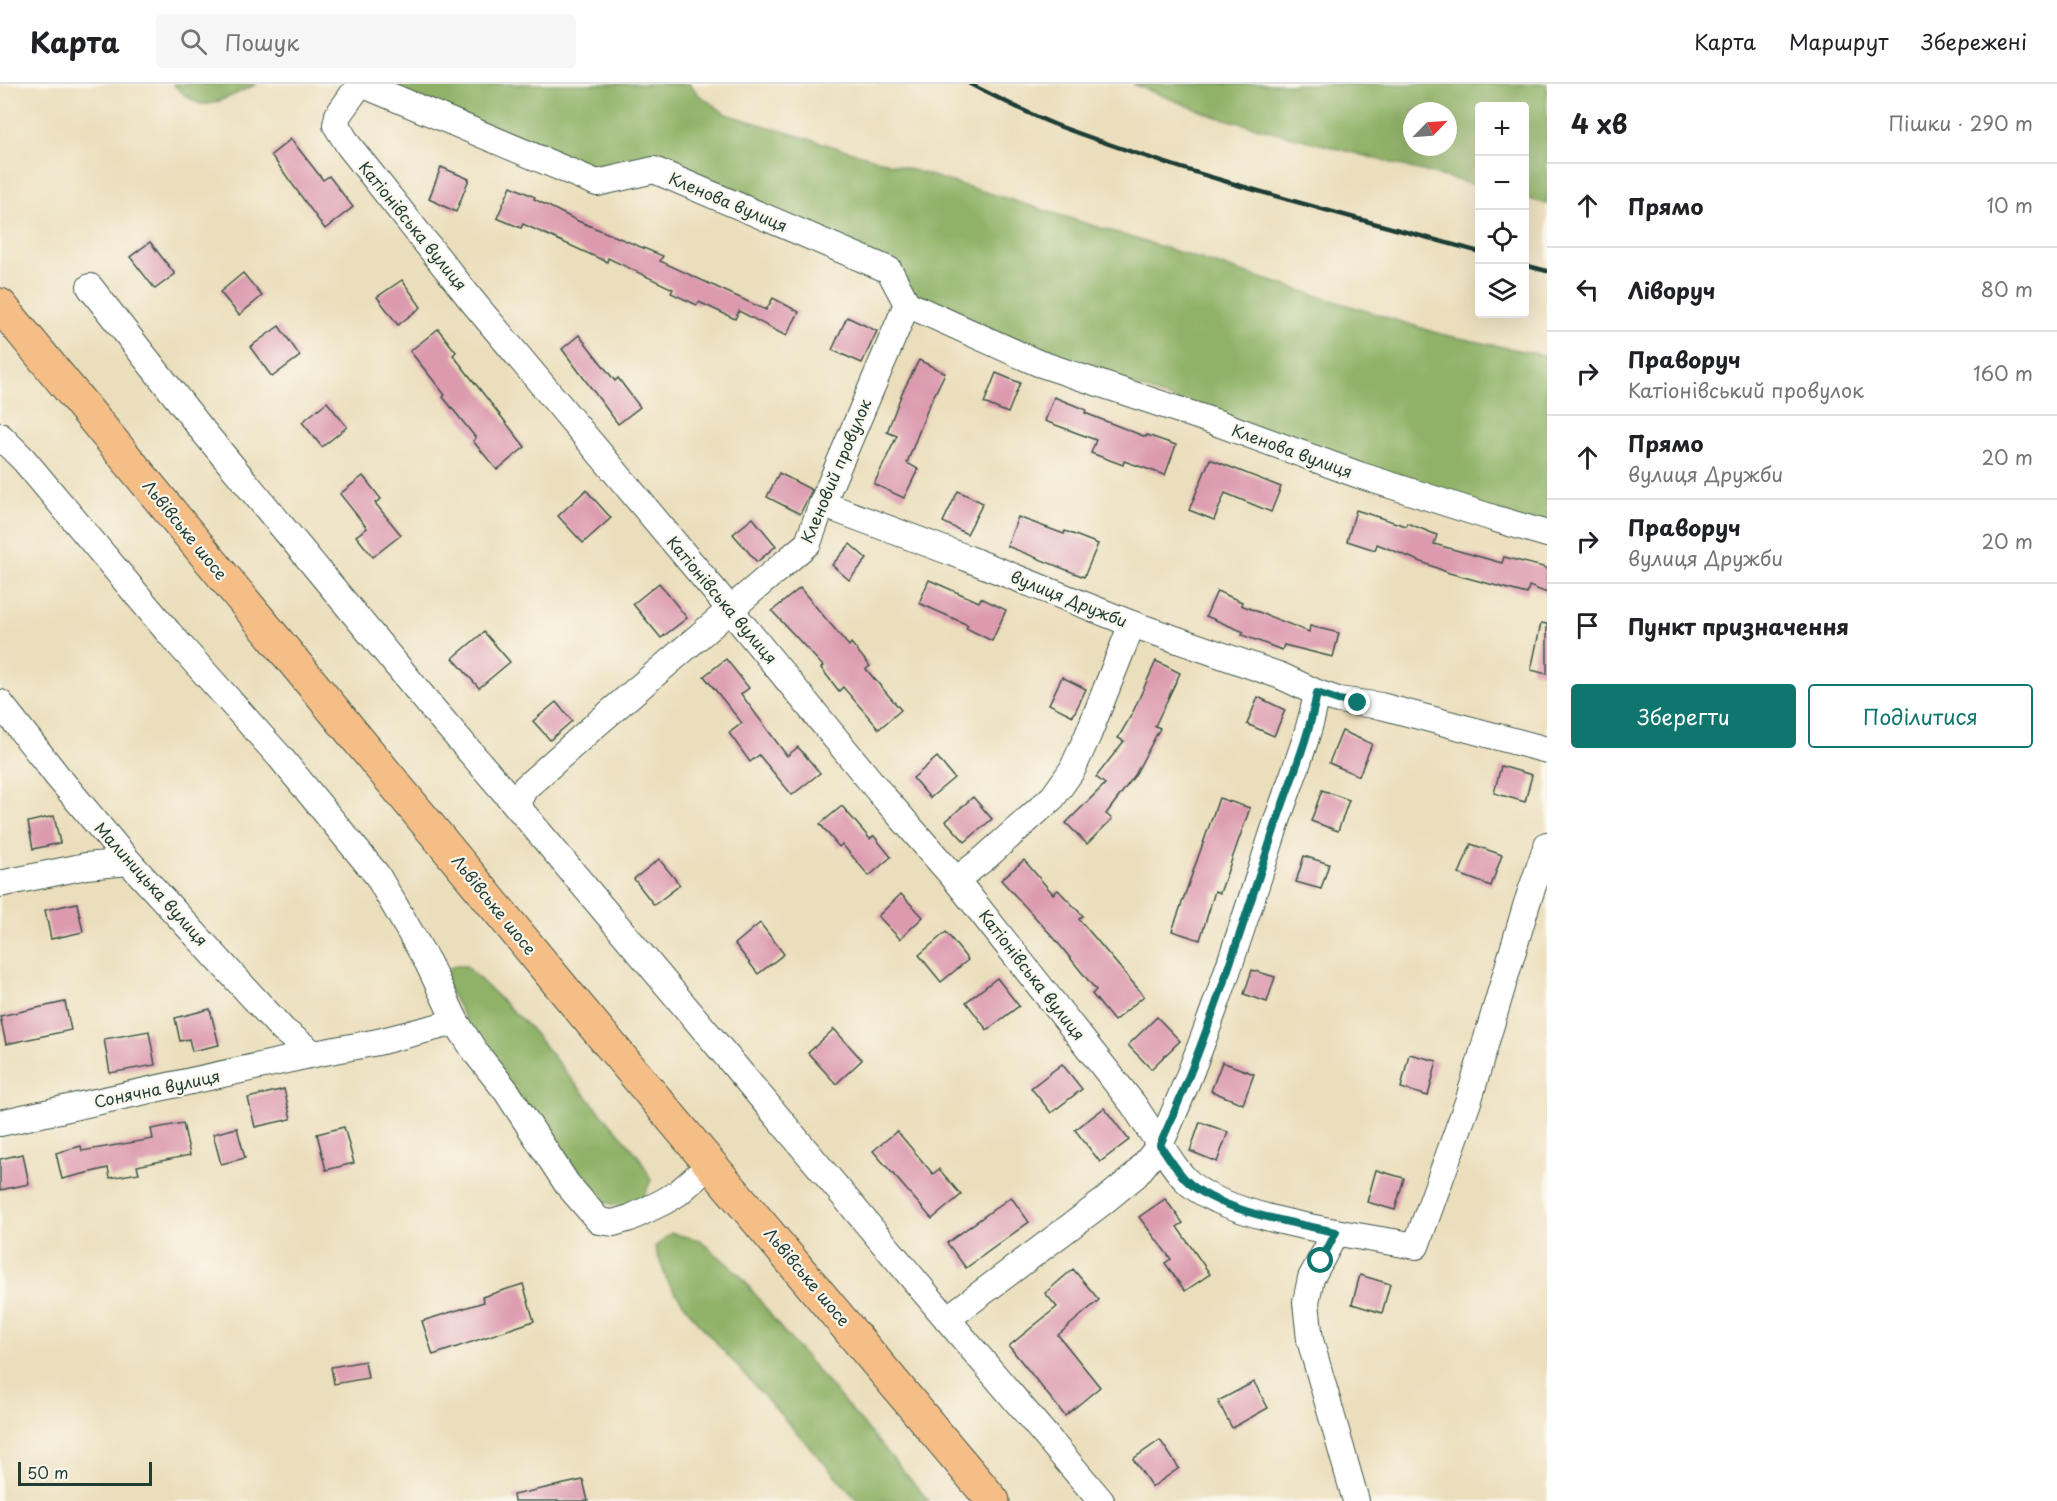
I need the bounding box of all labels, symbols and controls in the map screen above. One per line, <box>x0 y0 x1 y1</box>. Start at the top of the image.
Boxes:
search box <box>156 14 576 68</box>
text: Карта <box>30 20 120 63</box>
icon: search <box>177 25 210 58</box>
text: Пошук <box>225 25 299 58</box>
text: Карта <box>1694 25 1756 57</box>
text: Маршрут <box>1789 25 1888 57</box>
text: Збережені <box>1921 25 2027 57</box>
north arrow <box>1403 102 1457 156</box>
map controls <box>1475 102 1529 318</box>
button: + <box>1475 102 1529 156</box>
text: 4 хв <box>1571 104 1627 143</box>
text: Пішки · 290 m <box>1888 108 2033 138</box>
street label: Катіонівська вулиця <box>354 155 474 295</box>
button: − <box>1475 156 1529 210</box>
street label: Кленова вулиця <box>665 165 792 237</box>
icon: ahead <box>1571 189 1604 222</box>
text: Прямо <box>1628 189 1703 222</box>
text: 10 m <box>1986 190 2033 220</box>
button: locate <box>1475 210 1529 264</box>
button: layers <box>1475 264 1529 318</box>
icon: left <box>1571 273 1604 306</box>
text: Ліворуч <box>1628 273 1715 306</box>
text: 80 m <box>1981 274 2033 304</box>
text: Праворуч <box>1628 342 1741 375</box>
icon: right <box>1571 357 1604 390</box>
text: 160 m <box>1973 358 2033 388</box>
text: Катіонівський провулок <box>1628 375 1864 405</box>
street label: Кленовий провулок <box>794 394 877 547</box>
street label: Кленова вулиця <box>1229 417 1356 483</box>
text: Прямо <box>1628 426 1703 459</box>
icon: ahead <box>1571 441 1604 474</box>
text: 20 m <box>1981 442 2033 472</box>
text: вулиця Дружби <box>1628 459 1783 489</box>
street label: Львівське шосе <box>138 474 234 585</box>
text: Праворуч <box>1628 510 1741 543</box>
icon: right <box>1571 525 1604 558</box>
text: 20 m <box>1981 526 2033 556</box>
street label: Катіонівська вулиця <box>662 530 784 669</box>
text: вулиця Дружби <box>1628 543 1783 573</box>
street label: вулиця Дружби <box>1007 564 1131 632</box>
icon: arrive <box>1571 609 1604 642</box>
text: Пункт призначення <box>1628 609 1849 642</box>
button: Зберегти <box>1571 684 1796 748</box>
button: Поділитися <box>1808 684 2033 748</box>
route end <box>1344 689 1370 715</box>
street label: Малиницька вулиця <box>89 816 214 951</box>
street label: Львівське шосе <box>447 849 543 960</box>
street label: Катіонівська вулиця <box>974 904 1092 1045</box>
street label: Сонячна вулиця <box>91 1063 222 1113</box>
street label: Львівське шосе <box>759 1222 856 1331</box>
route start <box>1307 1247 1333 1273</box>
scale bar <box>18 1459 152 1486</box>
text: 50 m <box>27 1460 68 1484</box>

